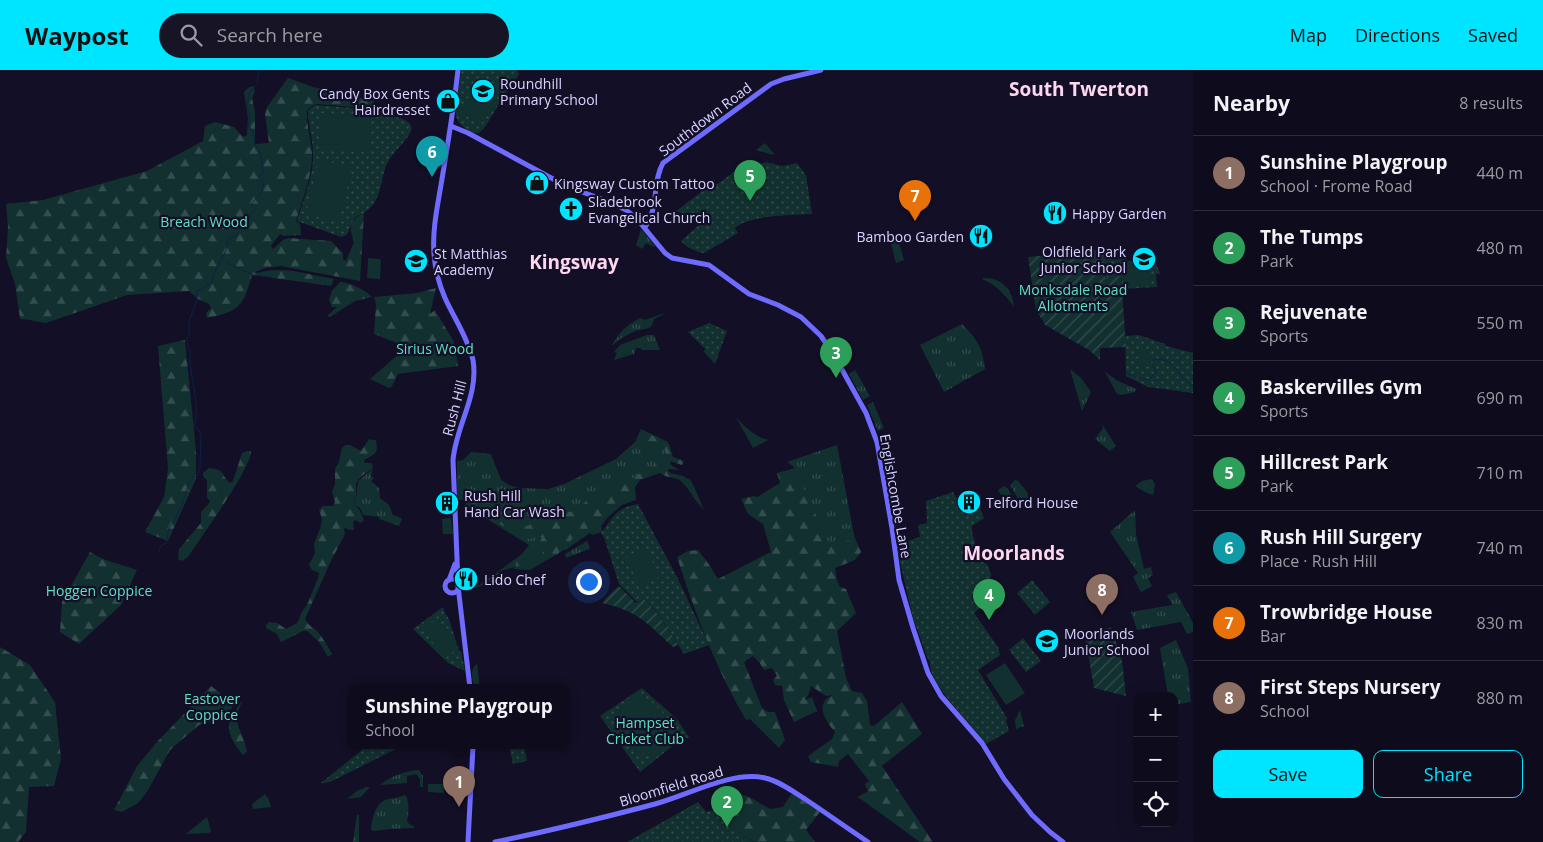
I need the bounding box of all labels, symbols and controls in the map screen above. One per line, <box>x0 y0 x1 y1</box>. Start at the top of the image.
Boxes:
search box <box>159 13 509 58</box>
text: Waypost <box>25 19 129 52</box>
icon: search <box>177 21 205 49</box>
text: Search here <box>217 22 323 48</box>
text: Map <box>1290 23 1327 47</box>
text: Directions <box>1355 23 1440 47</box>
text: Saved <box>1468 23 1518 47</box>
place label: Roundhill Primary School <box>500 74 598 109</box>
district label: South Twerton <box>1009 76 1149 102</box>
school or university icon: Roundhill Primary School <box>470 78 496 104</box>
street label: Southdown Road <box>655 78 755 160</box>
place label: Candy Box Gents Hairdresset <box>319 84 430 119</box>
shop icon: Candy Box Gents Hairdresset <box>435 88 461 114</box>
text: Nearby <box>1213 89 1290 117</box>
text: 8 results <box>1459 92 1523 114</box>
pin: 6 <box>416 136 448 177</box>
text: Sunshine Playgroup <box>1260 149 1447 175</box>
pin: 5 <box>734 160 766 201</box>
text: 1 <box>1224 162 1234 184</box>
text: 440 m <box>1477 162 1523 184</box>
shop icon: Kingsway Custom Tattoo <box>524 170 550 196</box>
place label: Kingsway Custom Tattoo <box>554 174 715 193</box>
text: School · Frome Road <box>1260 175 1413 197</box>
pin: 7 <box>899 180 931 221</box>
place label: Sladebrook Evangelical Church <box>588 192 710 227</box>
church icon: Sladebrook Evangelical Church <box>558 196 584 222</box>
restaurant icon: Happy Garden <box>1042 200 1068 226</box>
place label: Happy Garden <box>1072 204 1167 223</box>
park label: Breach Wood <box>160 212 248 231</box>
restaurant icon: Bamboo Garden <box>968 223 994 249</box>
text: The Tumps <box>1260 224 1363 250</box>
place label: Bamboo Garden <box>856 227 964 246</box>
text: 2 <box>1224 237 1234 259</box>
text: 480 m <box>1477 237 1523 259</box>
place label: Oldfield Park Junior School <box>1038 242 1127 277</box>
place label: St Matthias Academy <box>434 244 508 279</box>
school or university icon: Oldfield Park Junior School <box>1131 246 1157 272</box>
school or university icon: St Matthias Academy <box>403 248 429 274</box>
district label: Kingsway <box>529 249 619 275</box>
text: Park <box>1260 250 1293 272</box>
park label: Monksdale Road Allotments <box>1019 280 1127 315</box>
text: Rejuvenate <box>1260 299 1368 325</box>
text: 3 <box>1224 312 1234 334</box>
text: 550 m <box>1477 312 1523 334</box>
text: Sports <box>1260 325 1308 347</box>
pin: 3 <box>820 337 852 378</box>
park label: Sirius Wood <box>396 339 474 358</box>
text: Baskervilles Gym <box>1260 374 1422 400</box>
street label: Rush Hill <box>437 378 471 438</box>
text: 4 <box>1224 387 1234 409</box>
text: 690 m <box>1477 387 1523 409</box>
text: Sports <box>1260 400 1308 422</box>
street label: Englishcombe Lane <box>876 432 916 560</box>
text: Hillcrest Park <box>1260 449 1388 475</box>
text: 5 <box>1224 462 1234 484</box>
text: 710 m <box>1477 462 1523 484</box>
text: Park <box>1260 475 1293 497</box>
place label: Rush Hill Hand Car Wash <box>464 486 565 521</box>
building icon: Telford House <box>956 489 982 515</box>
building icon: Rush Hill Hand Car Wash <box>434 490 460 516</box>
place label: Telford House <box>986 493 1078 512</box>
text: Rush Hill Surgery <box>1260 524 1422 550</box>
text: 6 <box>1224 537 1234 559</box>
text: 740 m <box>1477 537 1523 559</box>
district label: Moorlands <box>963 540 1065 566</box>
text: Place · Rush Hill <box>1260 550 1377 572</box>
restaurant icon: Lido Chef <box>453 566 479 592</box>
your location <box>576 569 602 595</box>
place label: Lido Chef <box>484 570 547 589</box>
pin: 8 <box>1086 574 1118 615</box>
pin: 4 <box>973 579 1005 620</box>
park label: Hoggen Coppice <box>46 581 152 600</box>
text: Trowbridge House <box>1260 599 1432 625</box>
text: 7 <box>1224 612 1234 634</box>
text: 830 m <box>1477 612 1523 634</box>
place label: Moorlands Junior School <box>1062 624 1150 659</box>
text: Bar <box>1260 625 1286 647</box>
school or university icon: Moorlands Junior School <box>1034 628 1060 654</box>
text: First Steps Nursery <box>1260 674 1441 700</box>
popup <box>348 684 570 749</box>
text: 8 <box>1224 687 1234 709</box>
text: 880 m <box>1477 687 1523 709</box>
park label: Eastover Coppice <box>184 689 240 724</box>
map controls <box>1133 692 1178 827</box>
button: + <box>1133 692 1178 737</box>
text: Sunshine Playgroup <box>365 693 553 719</box>
text: School <box>1260 700 1310 722</box>
park label: Hampset Cricket Club <box>606 713 684 748</box>
text: School <box>365 719 415 741</box>
button: − <box>1133 737 1178 782</box>
button: Save <box>1213 750 1363 798</box>
button: Share <box>1373 750 1523 798</box>
street label: Bloomfield Road <box>617 761 725 811</box>
pin: 1 <box>443 766 475 807</box>
button: locate <box>1133 782 1178 827</box>
pin: 2 <box>711 786 743 827</box>

